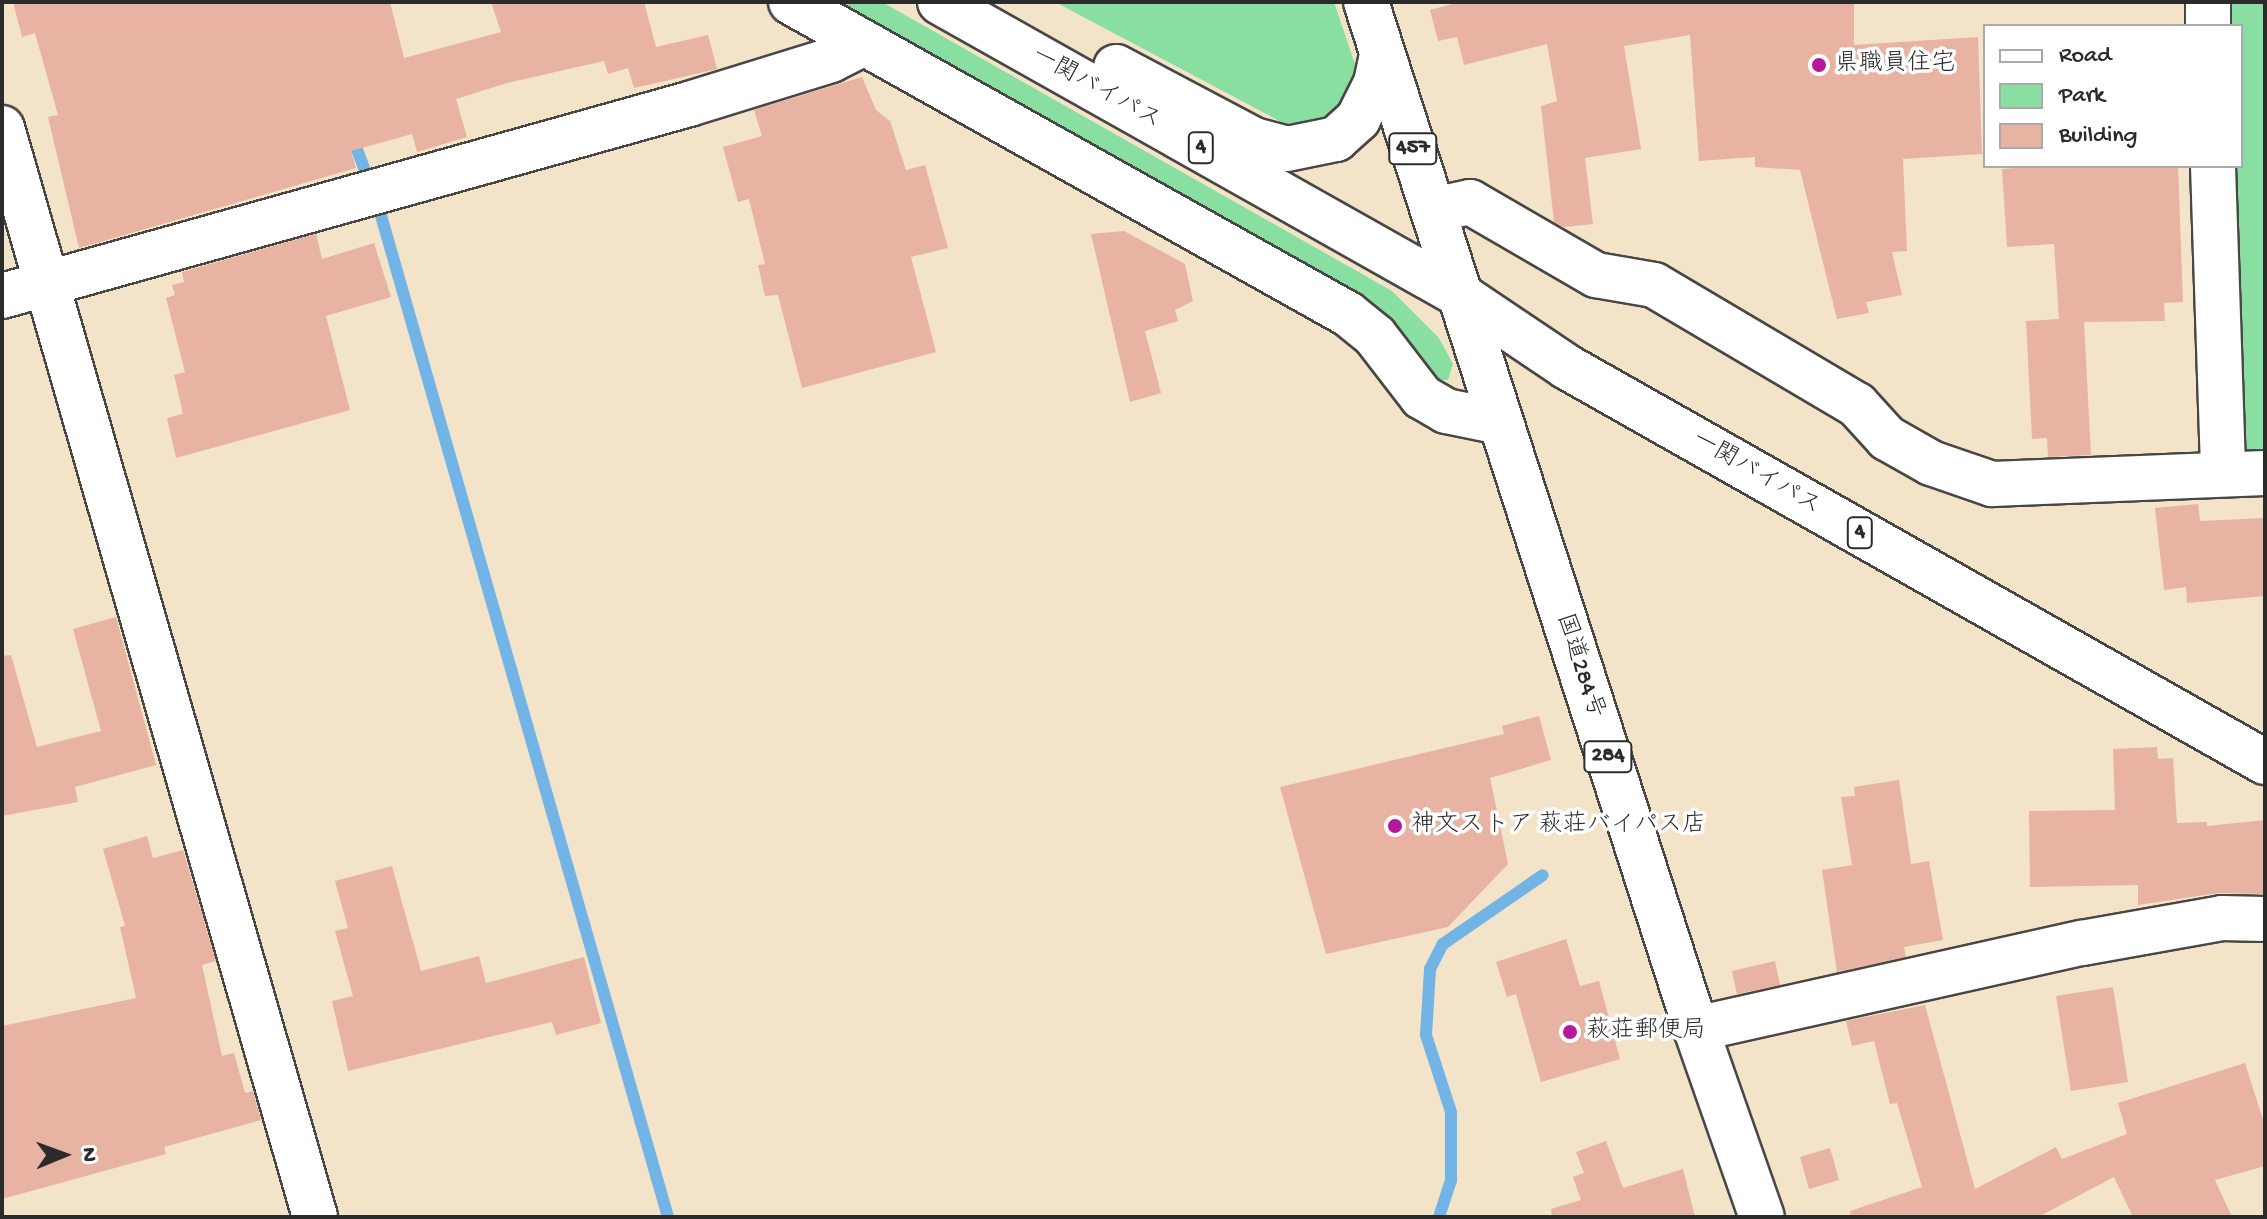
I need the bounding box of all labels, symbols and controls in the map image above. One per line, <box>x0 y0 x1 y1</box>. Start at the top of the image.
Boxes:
legend <box>1983 24 2243 168</box>
street label: 一関バイパス <box>1026 41 1166 137</box>
text: Road <box>2059 42 2111 71</box>
place label: 県職員住宅 <box>1835 51 1955 79</box>
marker: 県職員住宅 <box>1810 56 1828 74</box>
text: Park <box>2059 82 2105 111</box>
text: Building <box>2059 122 2137 151</box>
road number: 4 <box>1187 130 1215 166</box>
road number: 457 <box>1387 131 1439 167</box>
street label: 一関バイパス <box>1686 426 1826 522</box>
road number: 4 <box>1846 515 1874 551</box>
street label: 国道284号 <box>1549 610 1609 722</box>
road number: 284 <box>1582 739 1634 775</box>
place label: 神文ストア 萩荘バイパス店 <box>1411 812 1705 840</box>
marker: 神文ストア 萩荘バイパス店 <box>1386 817 1404 835</box>
place label: 萩荘郵便局 <box>1586 1018 1706 1046</box>
marker: 萩荘郵便局 <box>1561 1023 1579 1041</box>
north arrow <box>24 1115 104 1195</box>
text: N <box>75 1147 101 1162</box>

